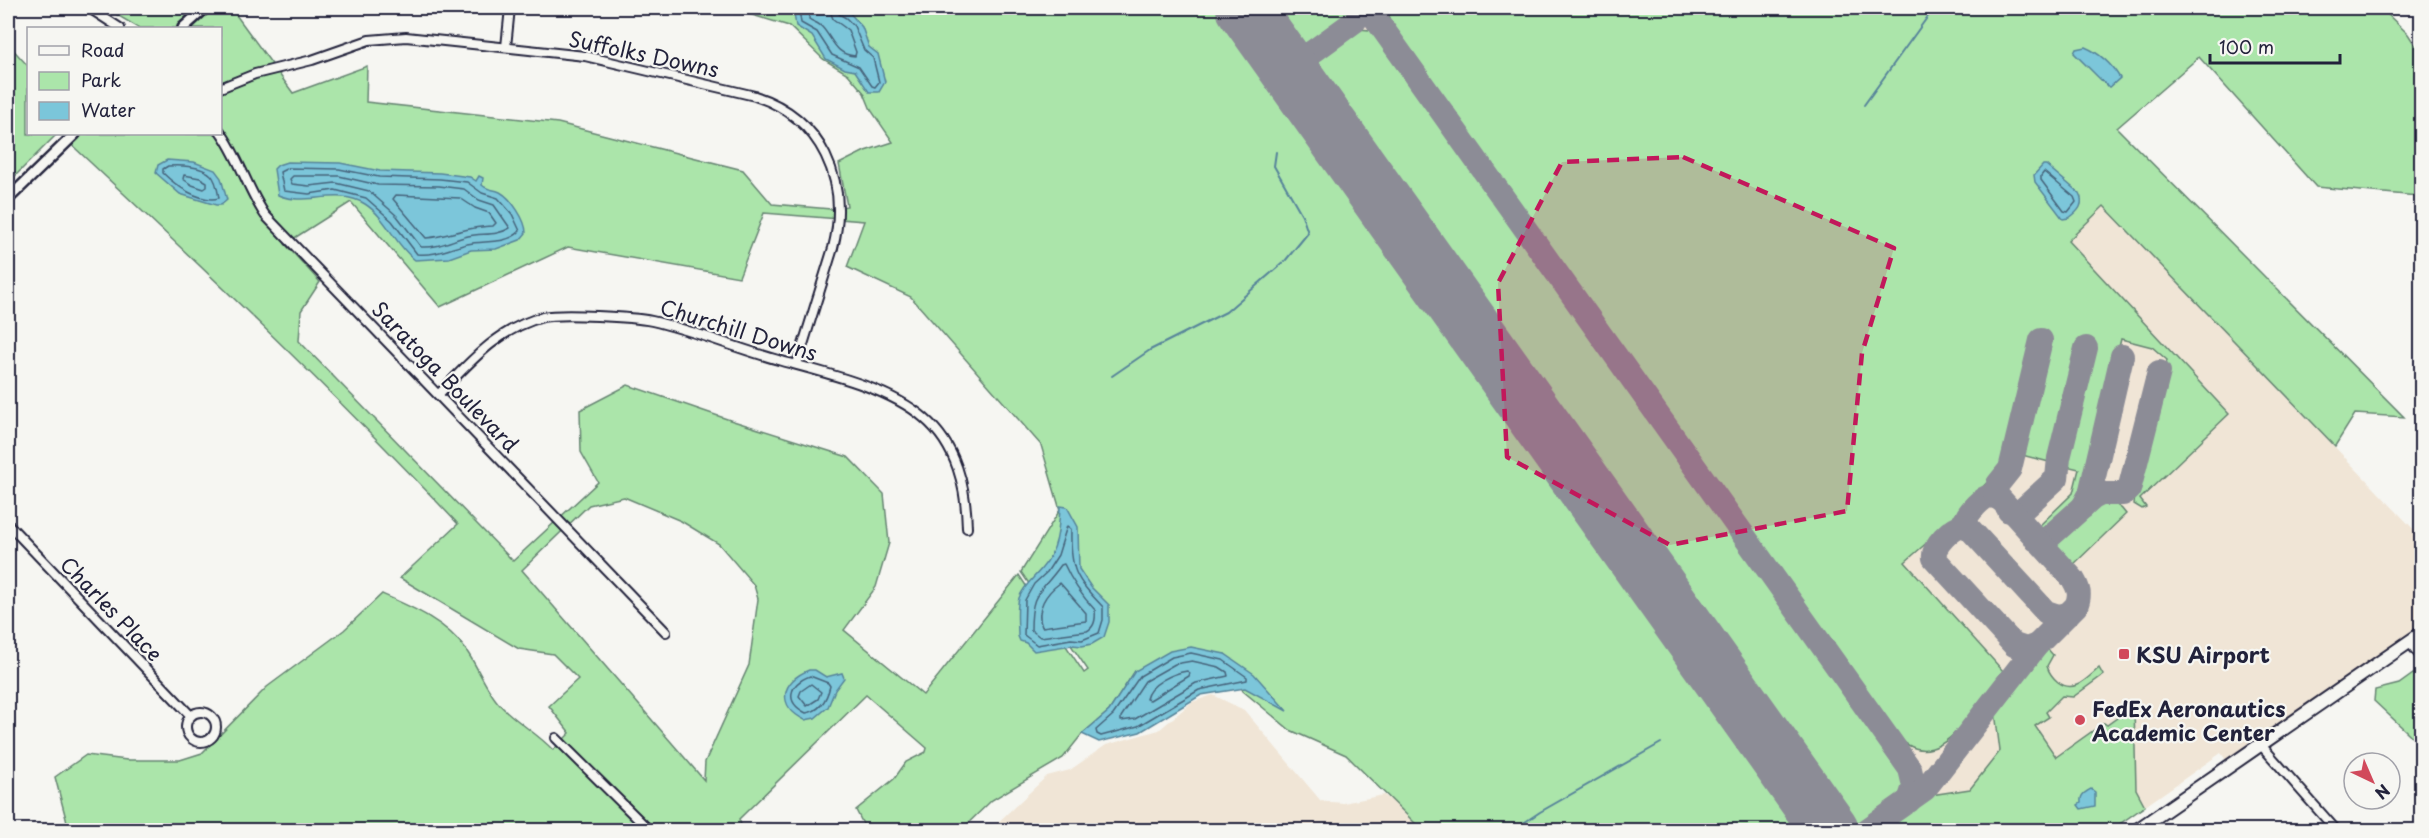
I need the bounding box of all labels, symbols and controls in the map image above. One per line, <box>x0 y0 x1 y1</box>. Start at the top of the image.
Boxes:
street label: Suffolks Downs <box>566 21 722 85</box>
legend <box>27 27 222 135</box>
scale bar <box>2210 27 2340 65</box>
text: 100 m <box>2219 33 2274 60</box>
text: Road <box>81 36 125 63</box>
text: Park <box>81 66 121 93</box>
text: Water <box>81 96 136 123</box>
street label: Churchill Downs <box>656 290 822 368</box>
street label: Saratoga Boulevard <box>365 293 527 459</box>
street label: Charles Place <box>54 548 170 668</box>
place label: KSU Airport <box>2136 638 2270 670</box>
marker: KSU Airport <box>2117 647 2131 661</box>
place label: FedEx Aeronautics Academic Center <box>2091 692 2285 748</box>
marker: FedEx Aeronautics Academic Center <box>2073 713 2087 727</box>
north arrow <box>2342 751 2402 811</box>
text: N <box>2370 779 2396 806</box>

